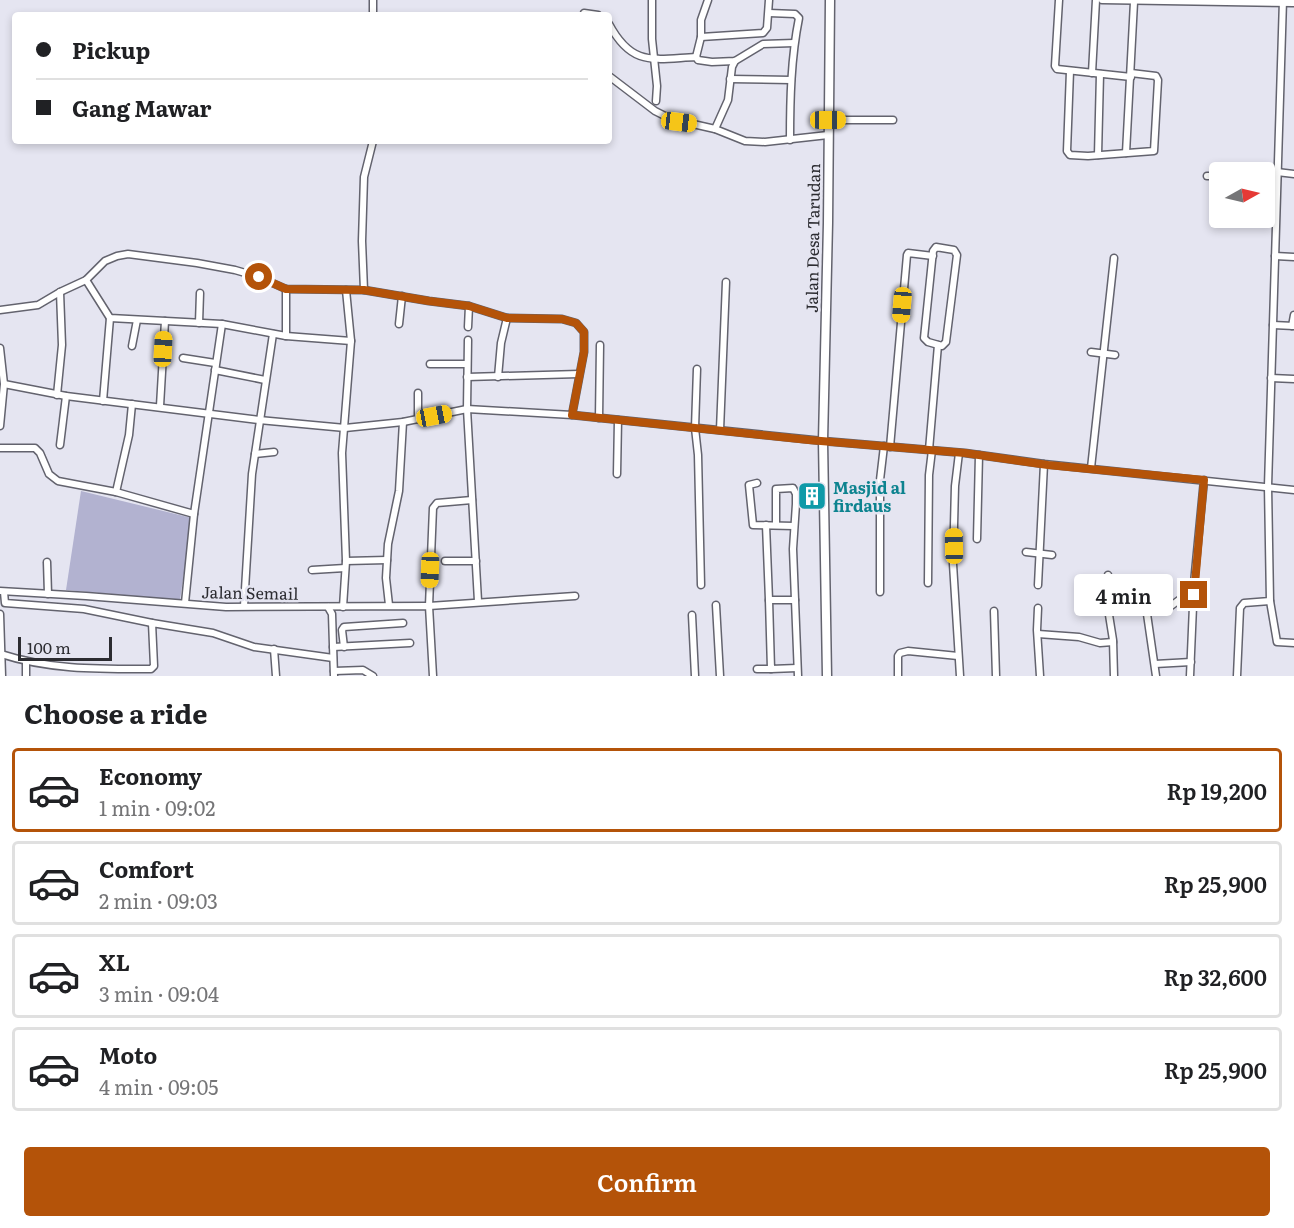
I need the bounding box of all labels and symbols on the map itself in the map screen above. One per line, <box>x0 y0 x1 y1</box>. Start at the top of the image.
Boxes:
car <box>660 111 698 133</box>
car <box>810 111 846 129</box>
north arrow <box>1209 162 1275 228</box>
street label: Jalan Desa Tarudan <box>799 163 825 313</box>
route start <box>245 263 272 290</box>
car <box>891 286 913 324</box>
car <box>153 331 173 367</box>
car <box>415 404 453 428</box>
place label: Masjid al firdaus <box>833 475 906 517</box>
building icon: Masjid al firdaus <box>796 480 828 512</box>
car <box>945 528 963 564</box>
car <box>420 552 440 588</box>
callout: 4 min <box>1074 574 1173 616</box>
street label: Jalan Semail <box>201 579 299 605</box>
route end <box>1180 581 1207 608</box>
scale bar <box>18 634 112 662</box>

